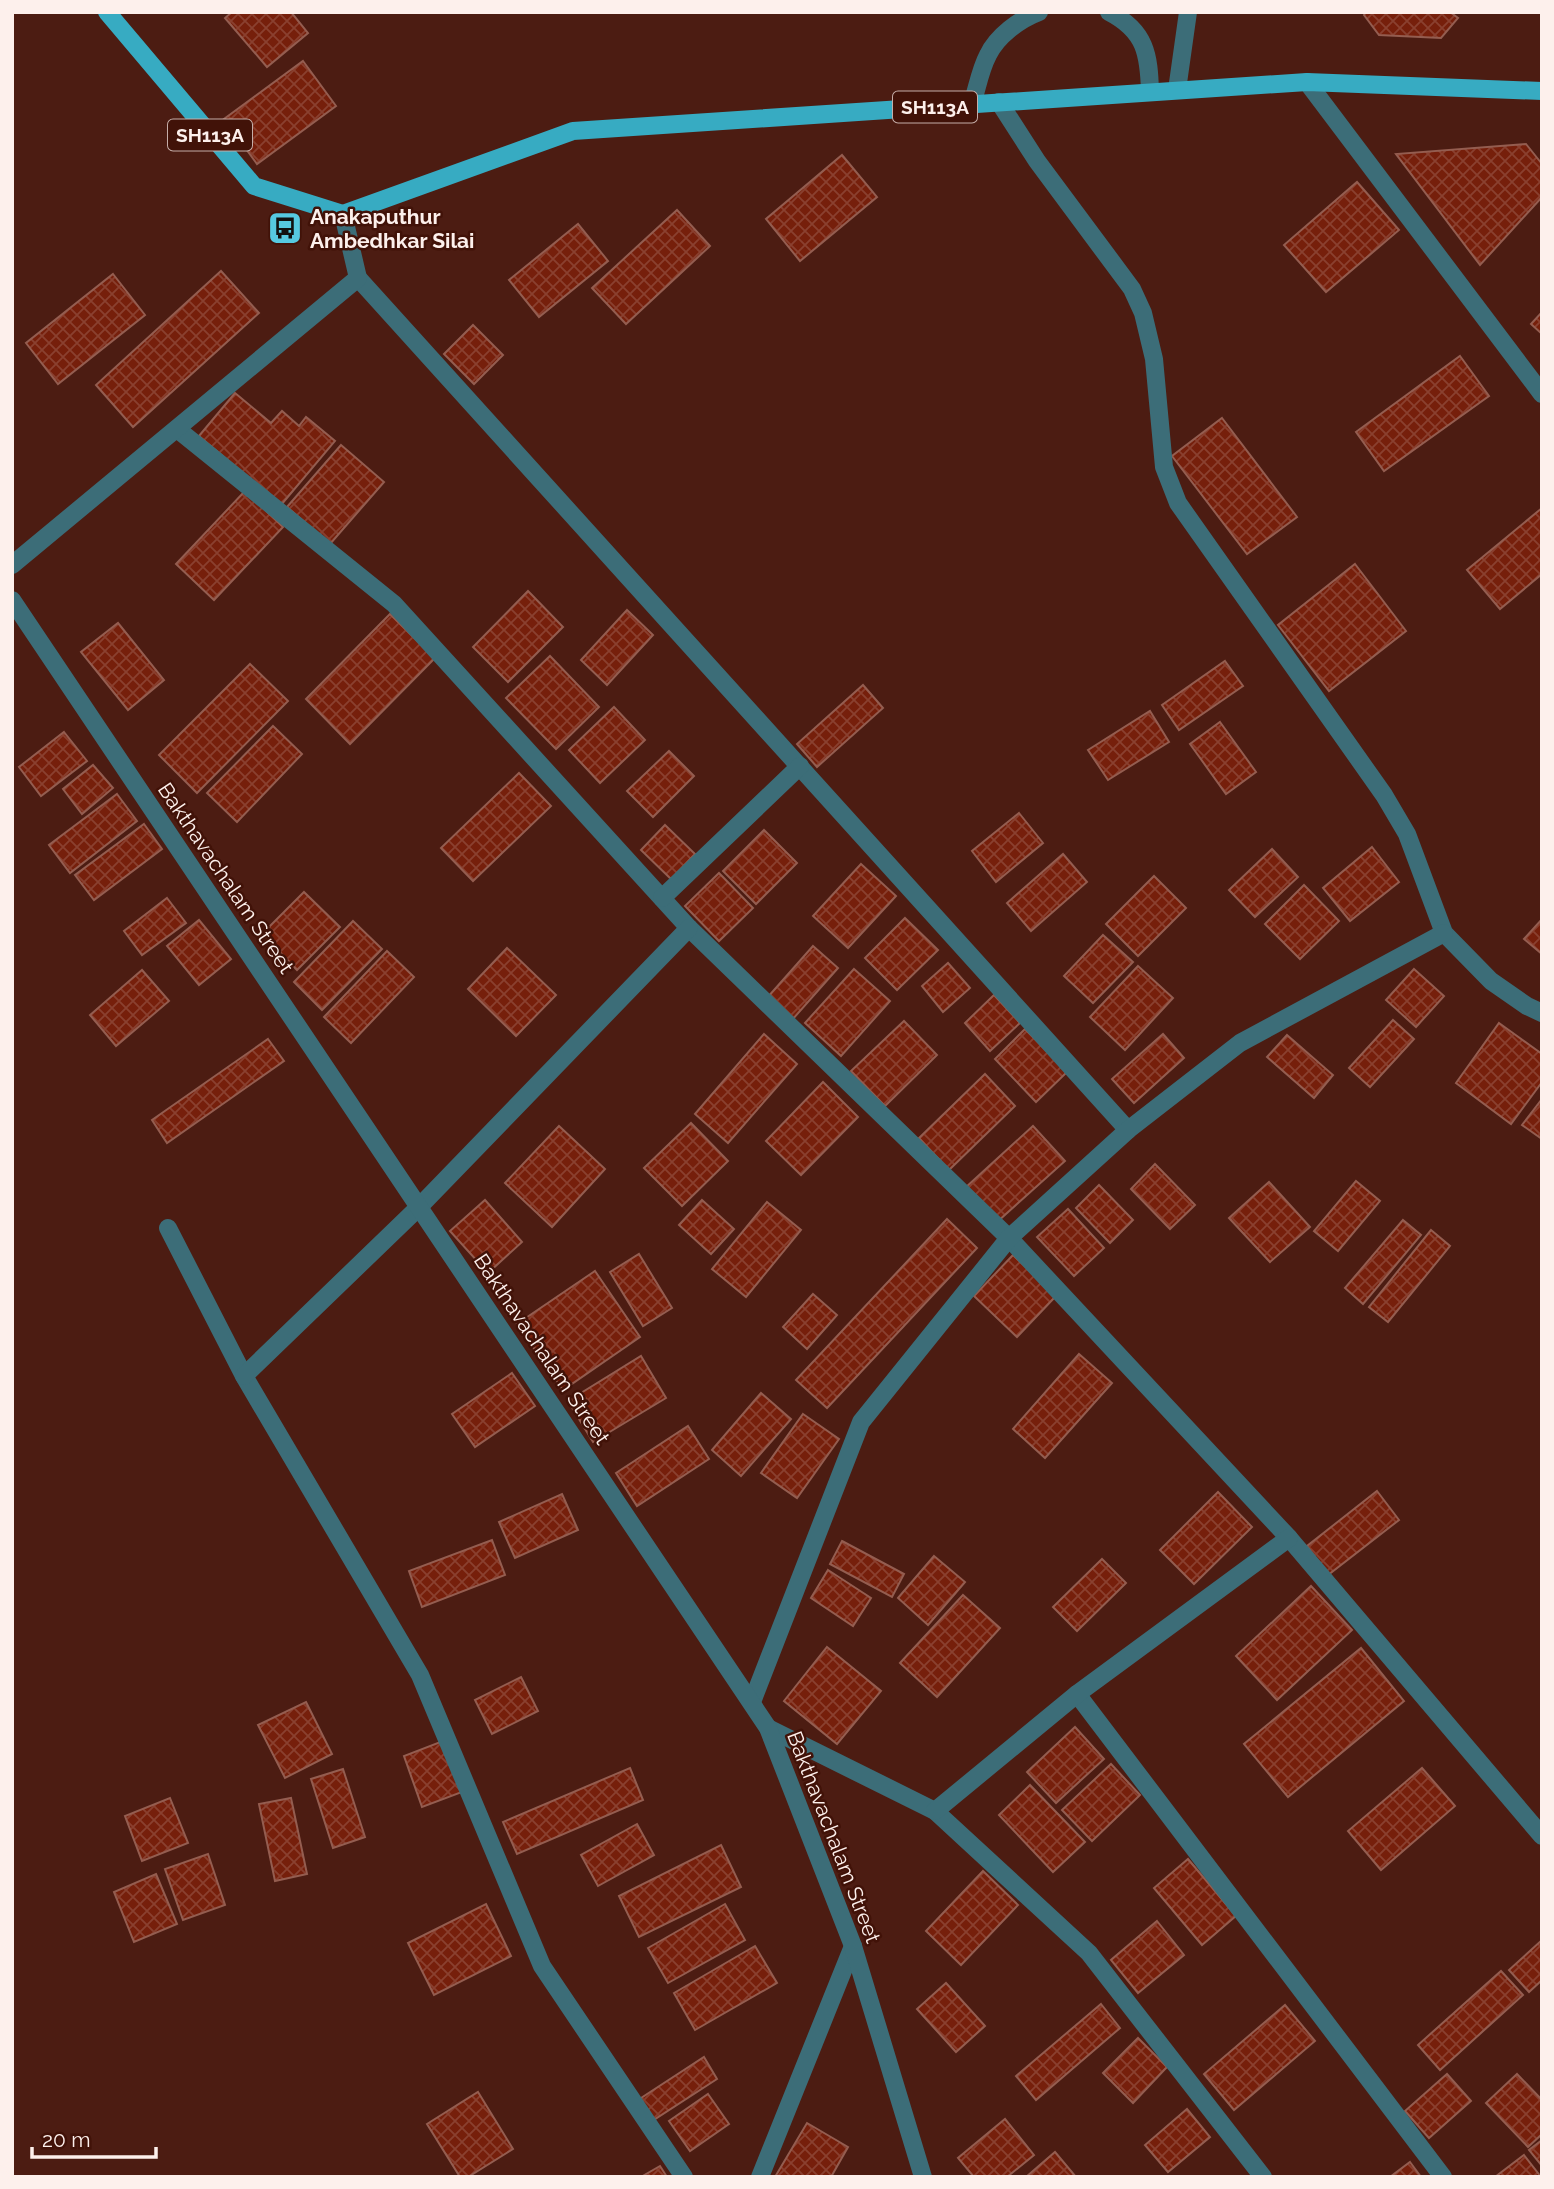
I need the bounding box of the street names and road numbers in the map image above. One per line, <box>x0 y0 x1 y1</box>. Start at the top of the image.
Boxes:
road number: SH113A <box>893 92 977 122</box>
road number: SH113A <box>168 119 252 150</box>
street label: Bakthavachalam Street <box>153 778 299 978</box>
street label: Bakthavachalam Street <box>469 1249 615 1449</box>
street label: Bakthavachalam Street <box>782 1728 886 1946</box>

